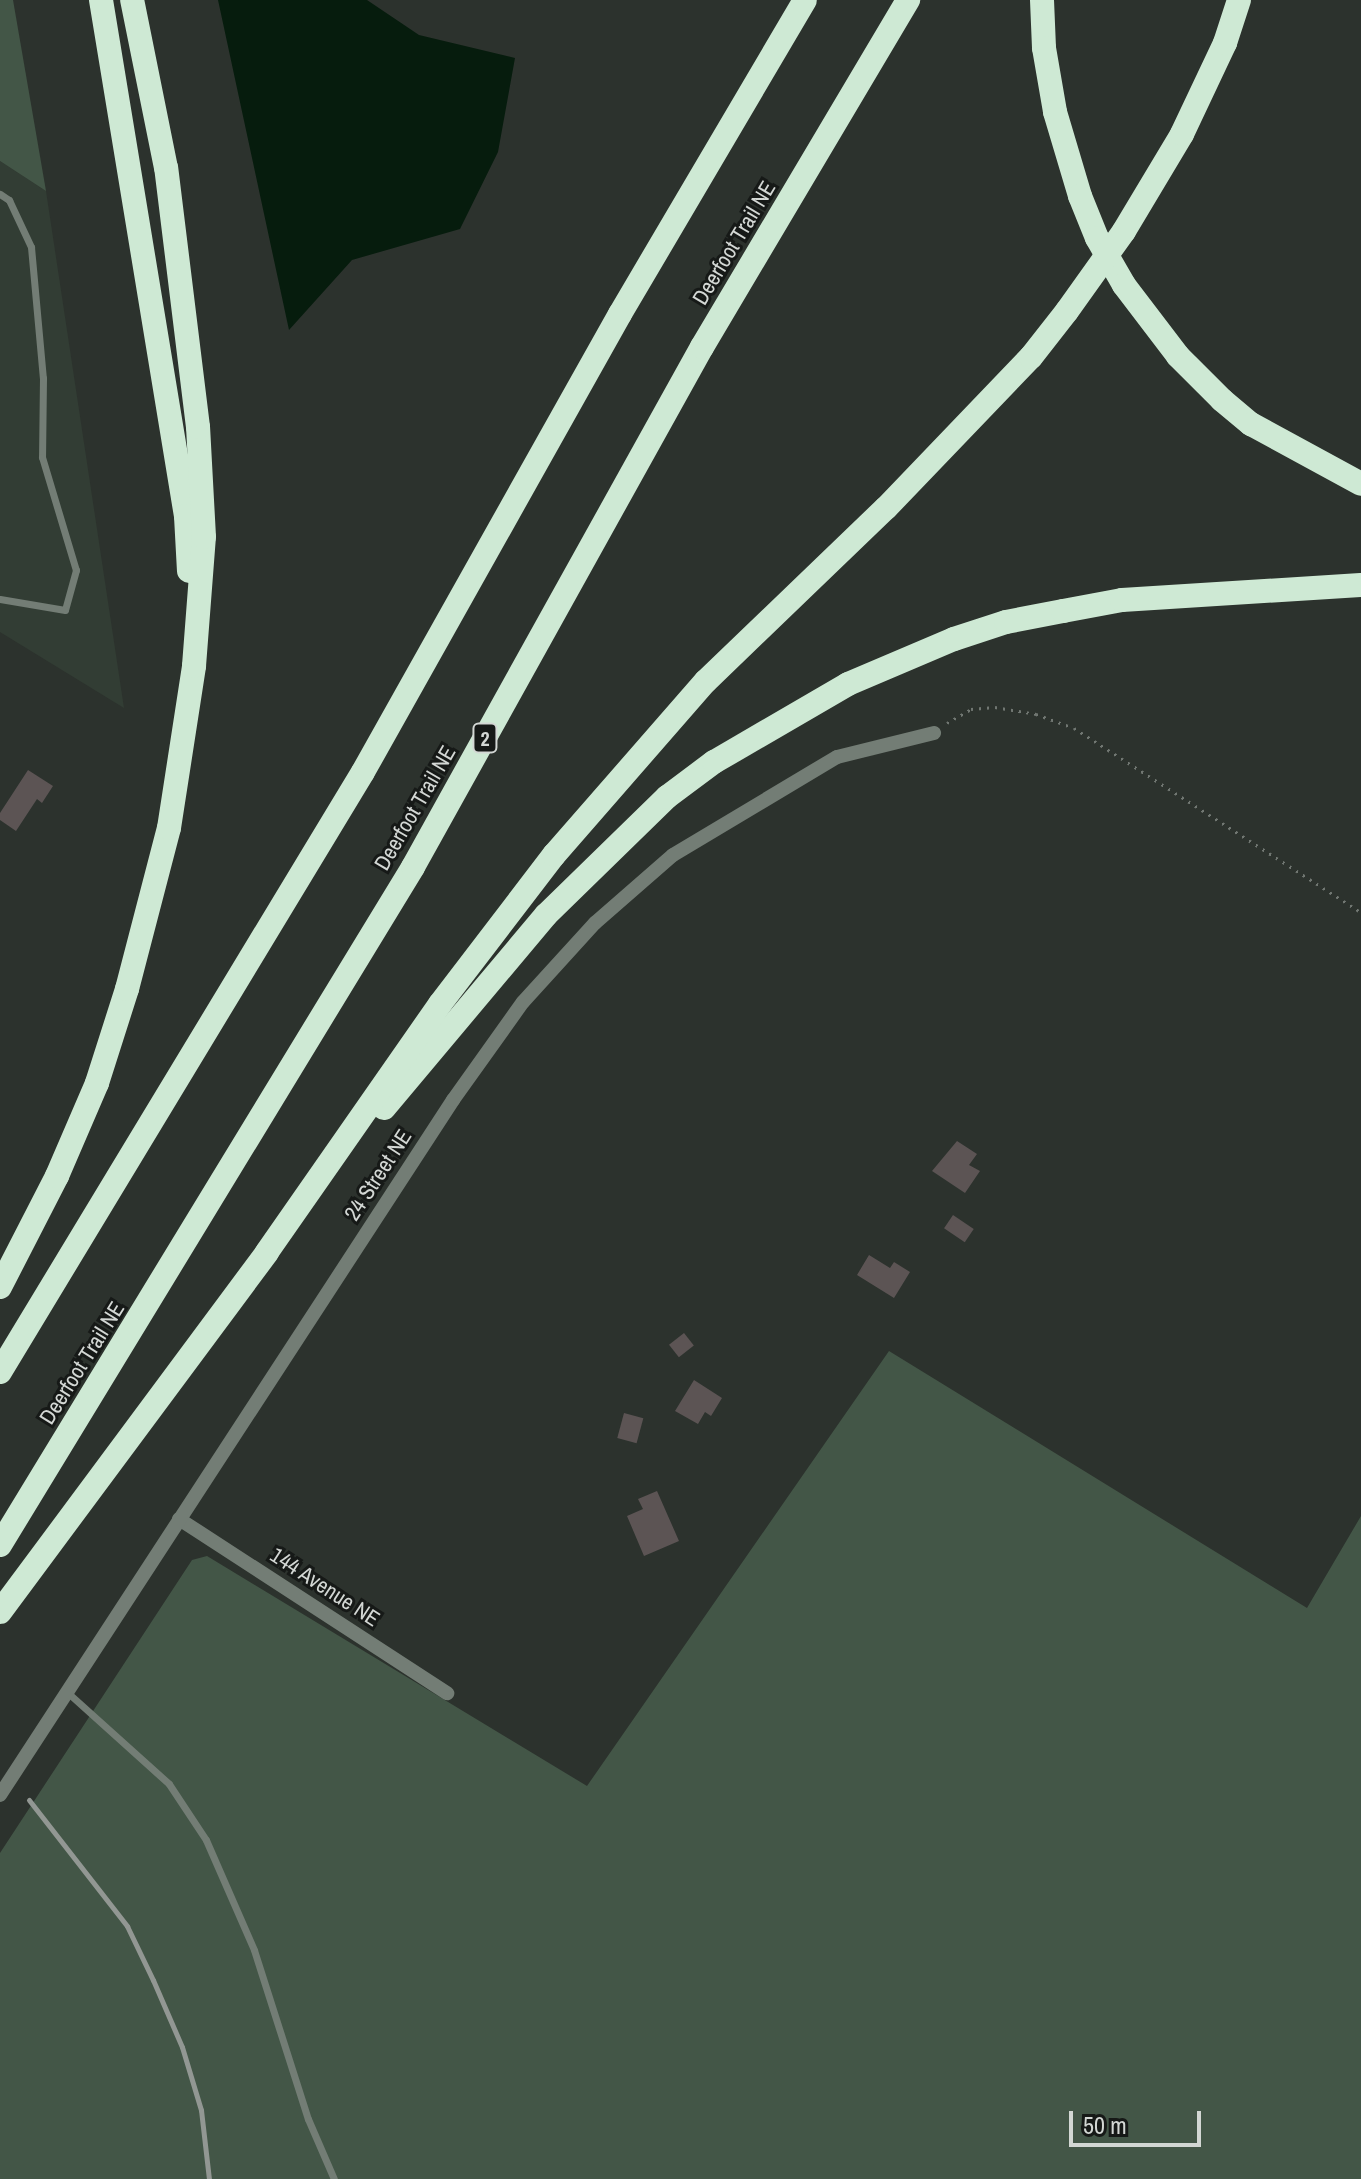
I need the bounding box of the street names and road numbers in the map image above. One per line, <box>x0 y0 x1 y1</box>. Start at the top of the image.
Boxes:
street label: Deerfoot Trail NE <box>687 176 781 310</box>
road number: 2 <box>471 722 499 754</box>
street label: Deerfoot Trail NE <box>369 741 461 875</box>
street label: 24 Street NE <box>339 1124 417 1226</box>
street label: Deerfoot Trail NE <box>34 1297 130 1429</box>
street label: 144 Avenue NE <box>265 1542 385 1632</box>

